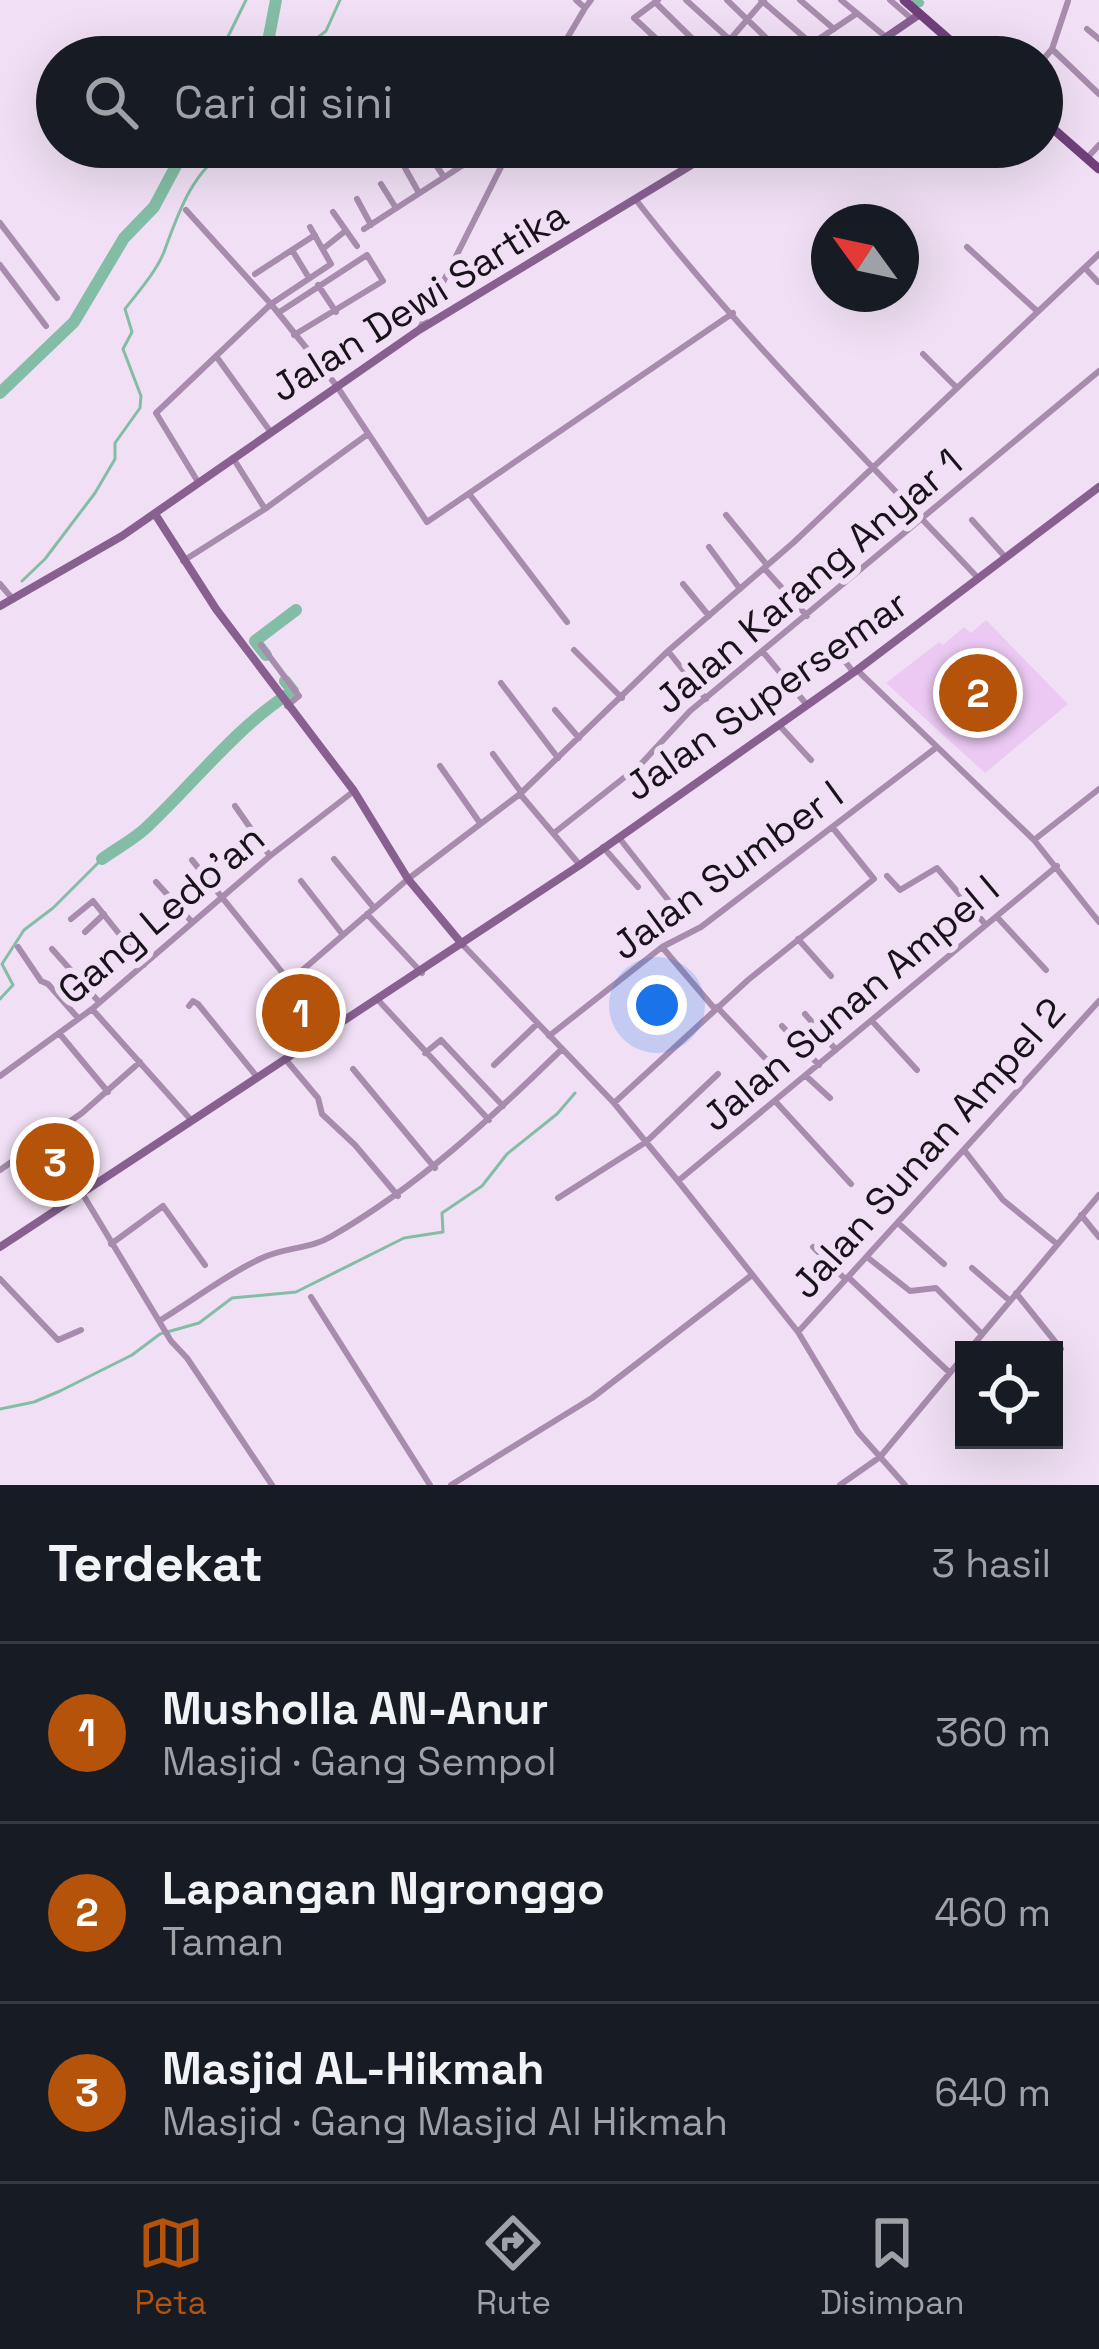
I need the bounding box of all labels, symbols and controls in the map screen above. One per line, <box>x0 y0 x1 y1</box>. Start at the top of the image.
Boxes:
search box <box>36 36 1063 168</box>
icon: search <box>78 69 144 135</box>
text: Cari di sini <box>174 74 393 131</box>
street label: Jalan Dewi Sartika <box>261 190 577 412</box>
north arrow <box>811 204 919 312</box>
street label: Jalan Karang Anyar 1 <box>644 438 972 724</box>
street label: Jalan Supersemar <box>615 579 917 811</box>
pin: 2 <box>939 648 1017 738</box>
street label: Jalan Sumber I <box>602 770 852 970</box>
street label: Gang Ledo'an <box>48 813 274 1015</box>
street label: Jalan Sunan Ampel I <box>691 864 1009 1142</box>
pin: 1 <box>262 968 340 1058</box>
your location <box>627 975 687 1035</box>
street label: Jalan Sunan Ampel 2 <box>780 988 1076 1308</box>
pin: 3 <box>16 1117 94 1207</box>
map controls <box>955 1341 1063 1449</box>
button: locate <box>955 1341 1063 1449</box>
text: Terdekat <box>48 1531 263 1596</box>
text: 3 hasil <box>932 1539 1051 1588</box>
text: Musholla AN-Anur <box>162 1680 548 1737</box>
text: 1 <box>78 1708 96 1757</box>
text: 360 m <box>935 1708 1051 1757</box>
text: Masjid · Gang Sempol <box>162 1737 557 1786</box>
text: Lapangan Ngronggo <box>162 1860 605 1917</box>
text: 2 <box>75 1888 99 1937</box>
text: 460 m <box>934 1888 1051 1937</box>
text: Taman <box>162 1917 284 1966</box>
text: Masjid AL-Hikmah <box>162 2040 545 2097</box>
text: 3 <box>75 2068 99 2117</box>
text: 640 m <box>934 2068 1051 2117</box>
text: Masjid · Gang Masjid Al Hikmah <box>162 2097 728 2146</box>
tab: Peta <box>135 2210 207 2324</box>
tab: Rute <box>476 2210 551 2324</box>
tab: Disimpan <box>820 2210 964 2324</box>

